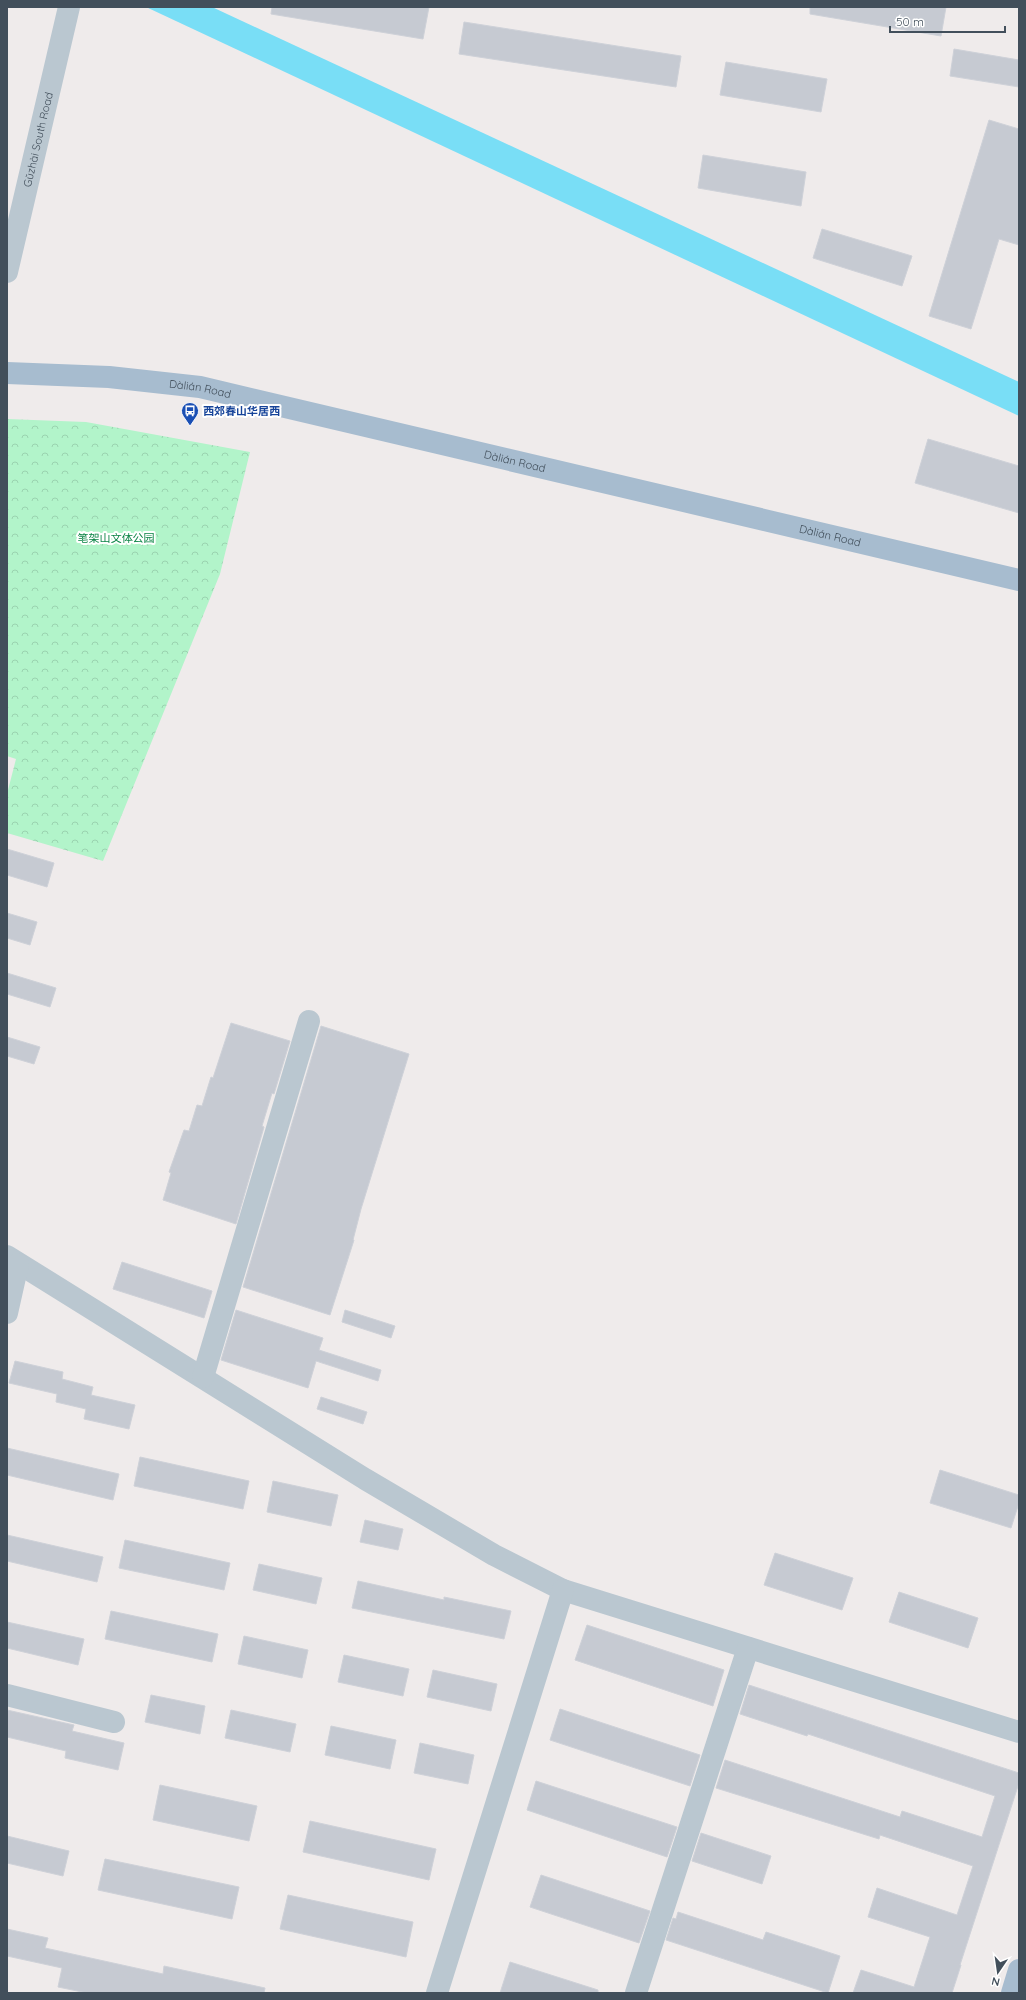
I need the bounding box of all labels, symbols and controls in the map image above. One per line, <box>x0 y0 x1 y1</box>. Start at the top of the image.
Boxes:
scale bar <box>890 8 1005 34</box>
text: 50 m <box>896 14 924 29</box>
street label: Gǔzhài South Road <box>20 91 56 188</box>
street label: Dàlián Road <box>168 377 233 401</box>
bus stop icon: 西郊春山华居西 <box>180 401 200 426</box>
place label: 西郊春山华居西 <box>203 404 280 418</box>
street label: Dàlián Road <box>483 447 547 475</box>
street label: Dàlián Road <box>798 521 862 550</box>
park label: 笔架山文体公园 <box>78 531 155 545</box>
north arrow <box>978 1952 1018 1992</box>
text: N <box>990 1974 1001 1989</box>

